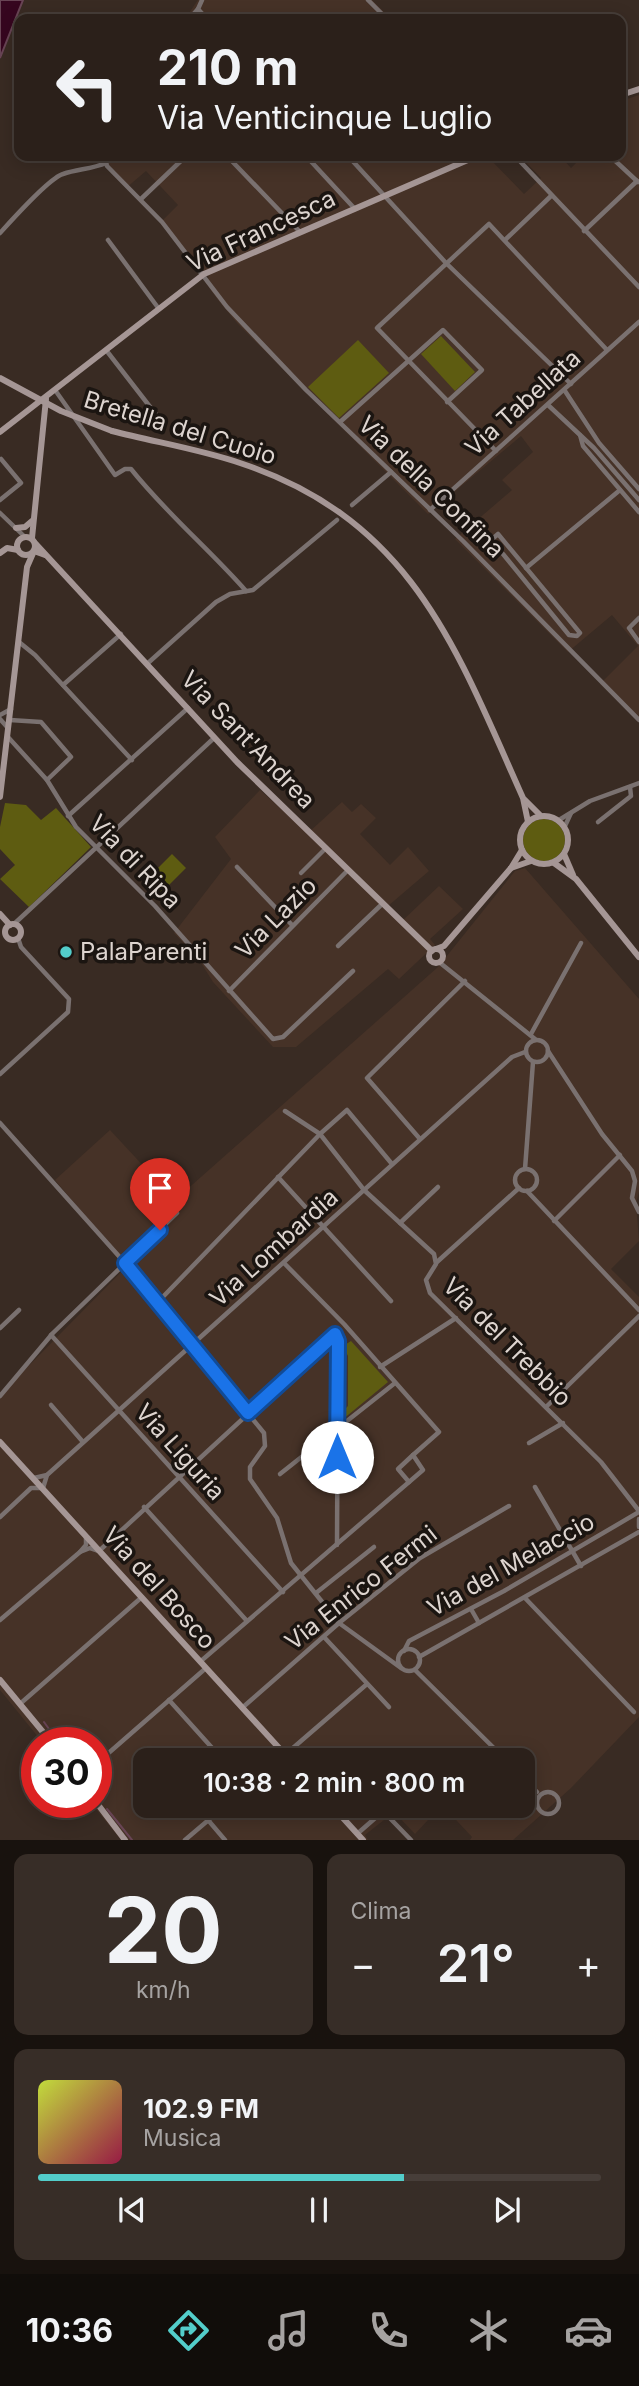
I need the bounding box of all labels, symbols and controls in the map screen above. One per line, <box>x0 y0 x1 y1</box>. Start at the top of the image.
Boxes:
text: 210 m <box>157 38 298 97</box>
icon: left <box>42 42 133 133</box>
text: Via Venticinque Luglio <box>157 98 492 137</box>
street label: Via Francesca <box>182 183 340 278</box>
street label: Via Tabellata <box>459 343 586 462</box>
street label: Bretella del Cuoio <box>81 385 280 471</box>
street label: Via della Confina <box>352 410 510 564</box>
street label: Via Sant'Andrea <box>175 665 322 815</box>
street label: Via di Ripa <box>83 809 187 915</box>
street label: Via Lazio <box>229 871 322 964</box>
place label: PalaParenti <box>80 937 207 966</box>
marker: PalaParenti <box>58 944 74 960</box>
pin <box>130 1158 190 1230</box>
icon: arrive <box>141 1169 179 1207</box>
street label: Via Lombardia <box>204 1182 344 1313</box>
street label: Via del Trebbio <box>437 1271 578 1412</box>
street label: Via Liguria <box>130 1398 231 1506</box>
position arrow <box>300 1420 374 1494</box>
street label: Via del Melaccio <box>422 1507 599 1622</box>
street label: Via Enrico Fermi <box>279 1519 442 1656</box>
street label: Via del Bosco <box>97 1520 222 1655</box>
speed limit sign: 30 <box>21 1727 112 1818</box>
text: 10:38 · 2 min · 800 m <box>203 1767 465 1798</box>
text: 20 <box>104 1875 223 1985</box>
text: Clima <box>351 1897 412 1925</box>
text: 21° <box>437 1932 515 1995</box>
text: − <box>351 1941 376 1987</box>
text: + <box>576 1941 601 1987</box>
text: km/h <box>136 1976 191 2004</box>
text: 102.9 FM <box>143 2093 259 2124</box>
text: Musica <box>143 2124 221 2152</box>
icon: previous <box>113 2191 151 2229</box>
icon: pause <box>300 2191 338 2229</box>
icon: next <box>488 2191 526 2229</box>
icon: directions <box>164 2306 213 2355</box>
icon: music <box>264 2306 313 2355</box>
icon: phone <box>364 2306 413 2355</box>
icon: climate <box>464 2306 513 2355</box>
icon: car <box>564 2306 613 2355</box>
text: 10:36 <box>26 2311 113 2350</box>

